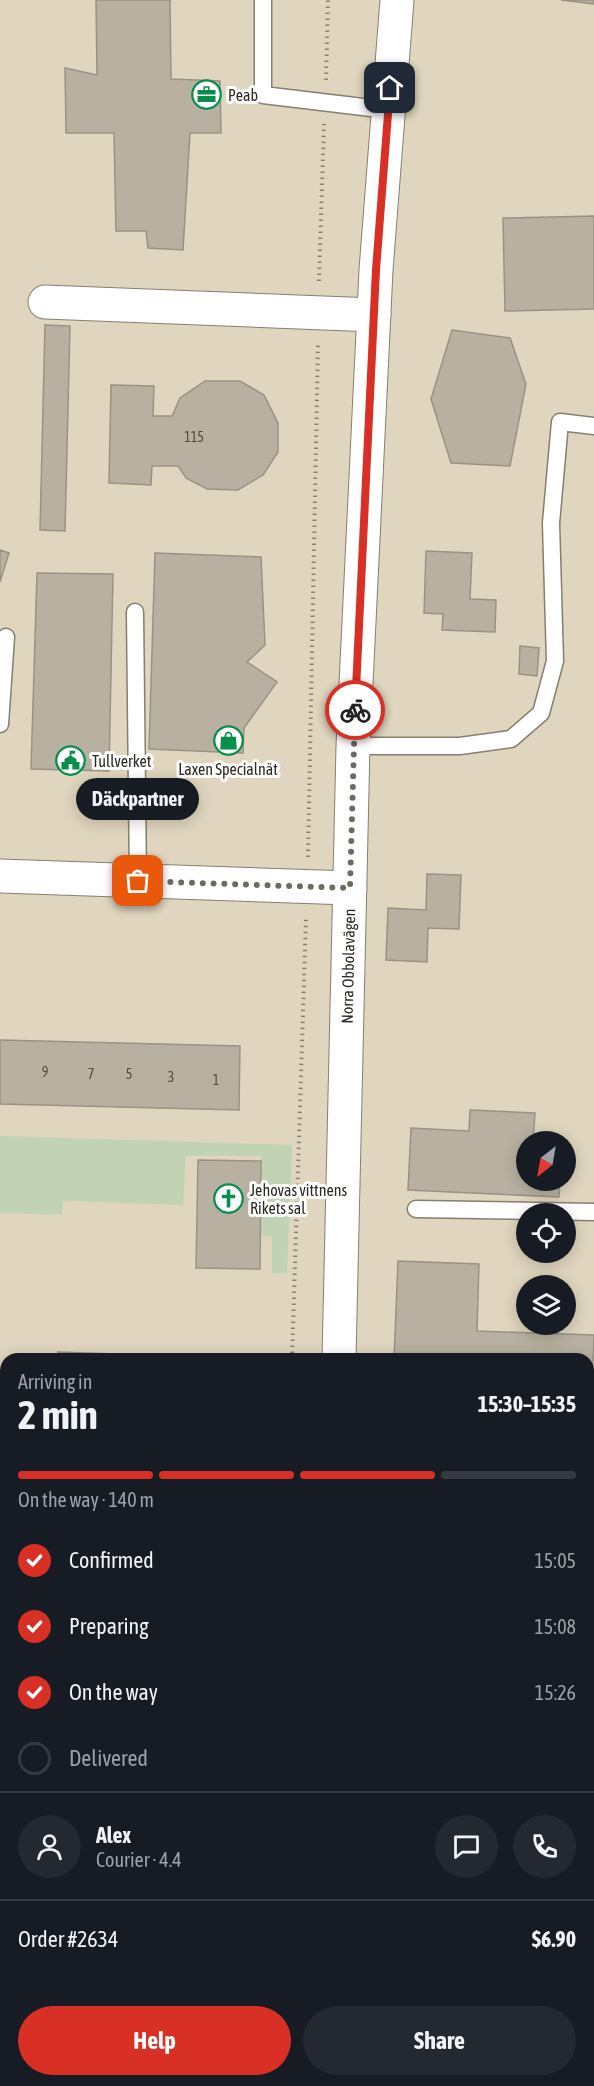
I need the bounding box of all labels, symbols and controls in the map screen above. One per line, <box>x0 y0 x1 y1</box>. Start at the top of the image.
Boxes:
pin <box>364 62 415 113</box>
icon: home <box>373 71 406 104</box>
office icon: Peab <box>191 79 223 111</box>
place label: Peab <box>228 86 258 104</box>
house number: 115 <box>184 429 204 445</box>
courier <box>325 680 385 740</box>
icon: bike <box>339 694 372 727</box>
shop icon: Laxen Specialnät <box>212 725 244 757</box>
public building icon: Tullverket <box>55 745 87 777</box>
place label: Tullverket <box>92 752 152 770</box>
place label: Laxen Specialnät <box>178 760 278 779</box>
callout: Däckpartner <box>76 779 200 821</box>
text: Däckpartner <box>92 787 183 810</box>
pin <box>112 855 163 906</box>
icon: bag <box>121 864 154 897</box>
street label: Norra Obbolavägen <box>338 908 359 1024</box>
house number: 9 <box>42 1064 48 1080</box>
house number: 7 <box>88 1066 94 1082</box>
house number: 5 <box>126 1066 132 1082</box>
house number: 3 <box>168 1069 174 1085</box>
house number: 1 <box>213 1072 219 1088</box>
north arrow <box>516 1131 576 1191</box>
map controls <box>516 1131 576 1335</box>
place label: Jehovas vittnens Rikets sal <box>250 1181 347 1217</box>
church icon: Jehovas vittnens Rikets sal <box>213 1183 245 1215</box>
button: locate <box>516 1203 576 1263</box>
button: layers <box>516 1275 576 1335</box>
text: Arriving in <box>18 1370 92 1393</box>
text: 15:30–15:35 <box>478 1391 576 1417</box>
text: 2 min <box>18 1393 98 1437</box>
text: On the way · 140 m <box>18 1488 154 1511</box>
icon: check <box>18 1544 51 1577</box>
text: Confirmed <box>69 1547 154 1573</box>
text: 15:05 <box>534 1549 576 1572</box>
icon: check <box>18 1610 51 1643</box>
text: Preparing <box>69 1613 149 1639</box>
text: 15:08 <box>534 1615 576 1638</box>
icon: check <box>18 1676 51 1709</box>
text: On the way <box>69 1679 158 1705</box>
text: 15:26 <box>535 1681 576 1704</box>
text: Delivered <box>69 1745 148 1771</box>
button: person <box>18 1815 81 1878</box>
button: chat <box>435 1815 498 1878</box>
button: phone <box>513 1815 576 1878</box>
text: Alex <box>96 1822 131 1848</box>
text: Courier · 4.4 <box>96 1848 182 1871</box>
text: Order #2634 <box>18 1926 118 1952</box>
text: $6.90 <box>532 1926 576 1952</box>
button: Help <box>18 2006 291 2075</box>
button: Share <box>303 2006 576 2075</box>

